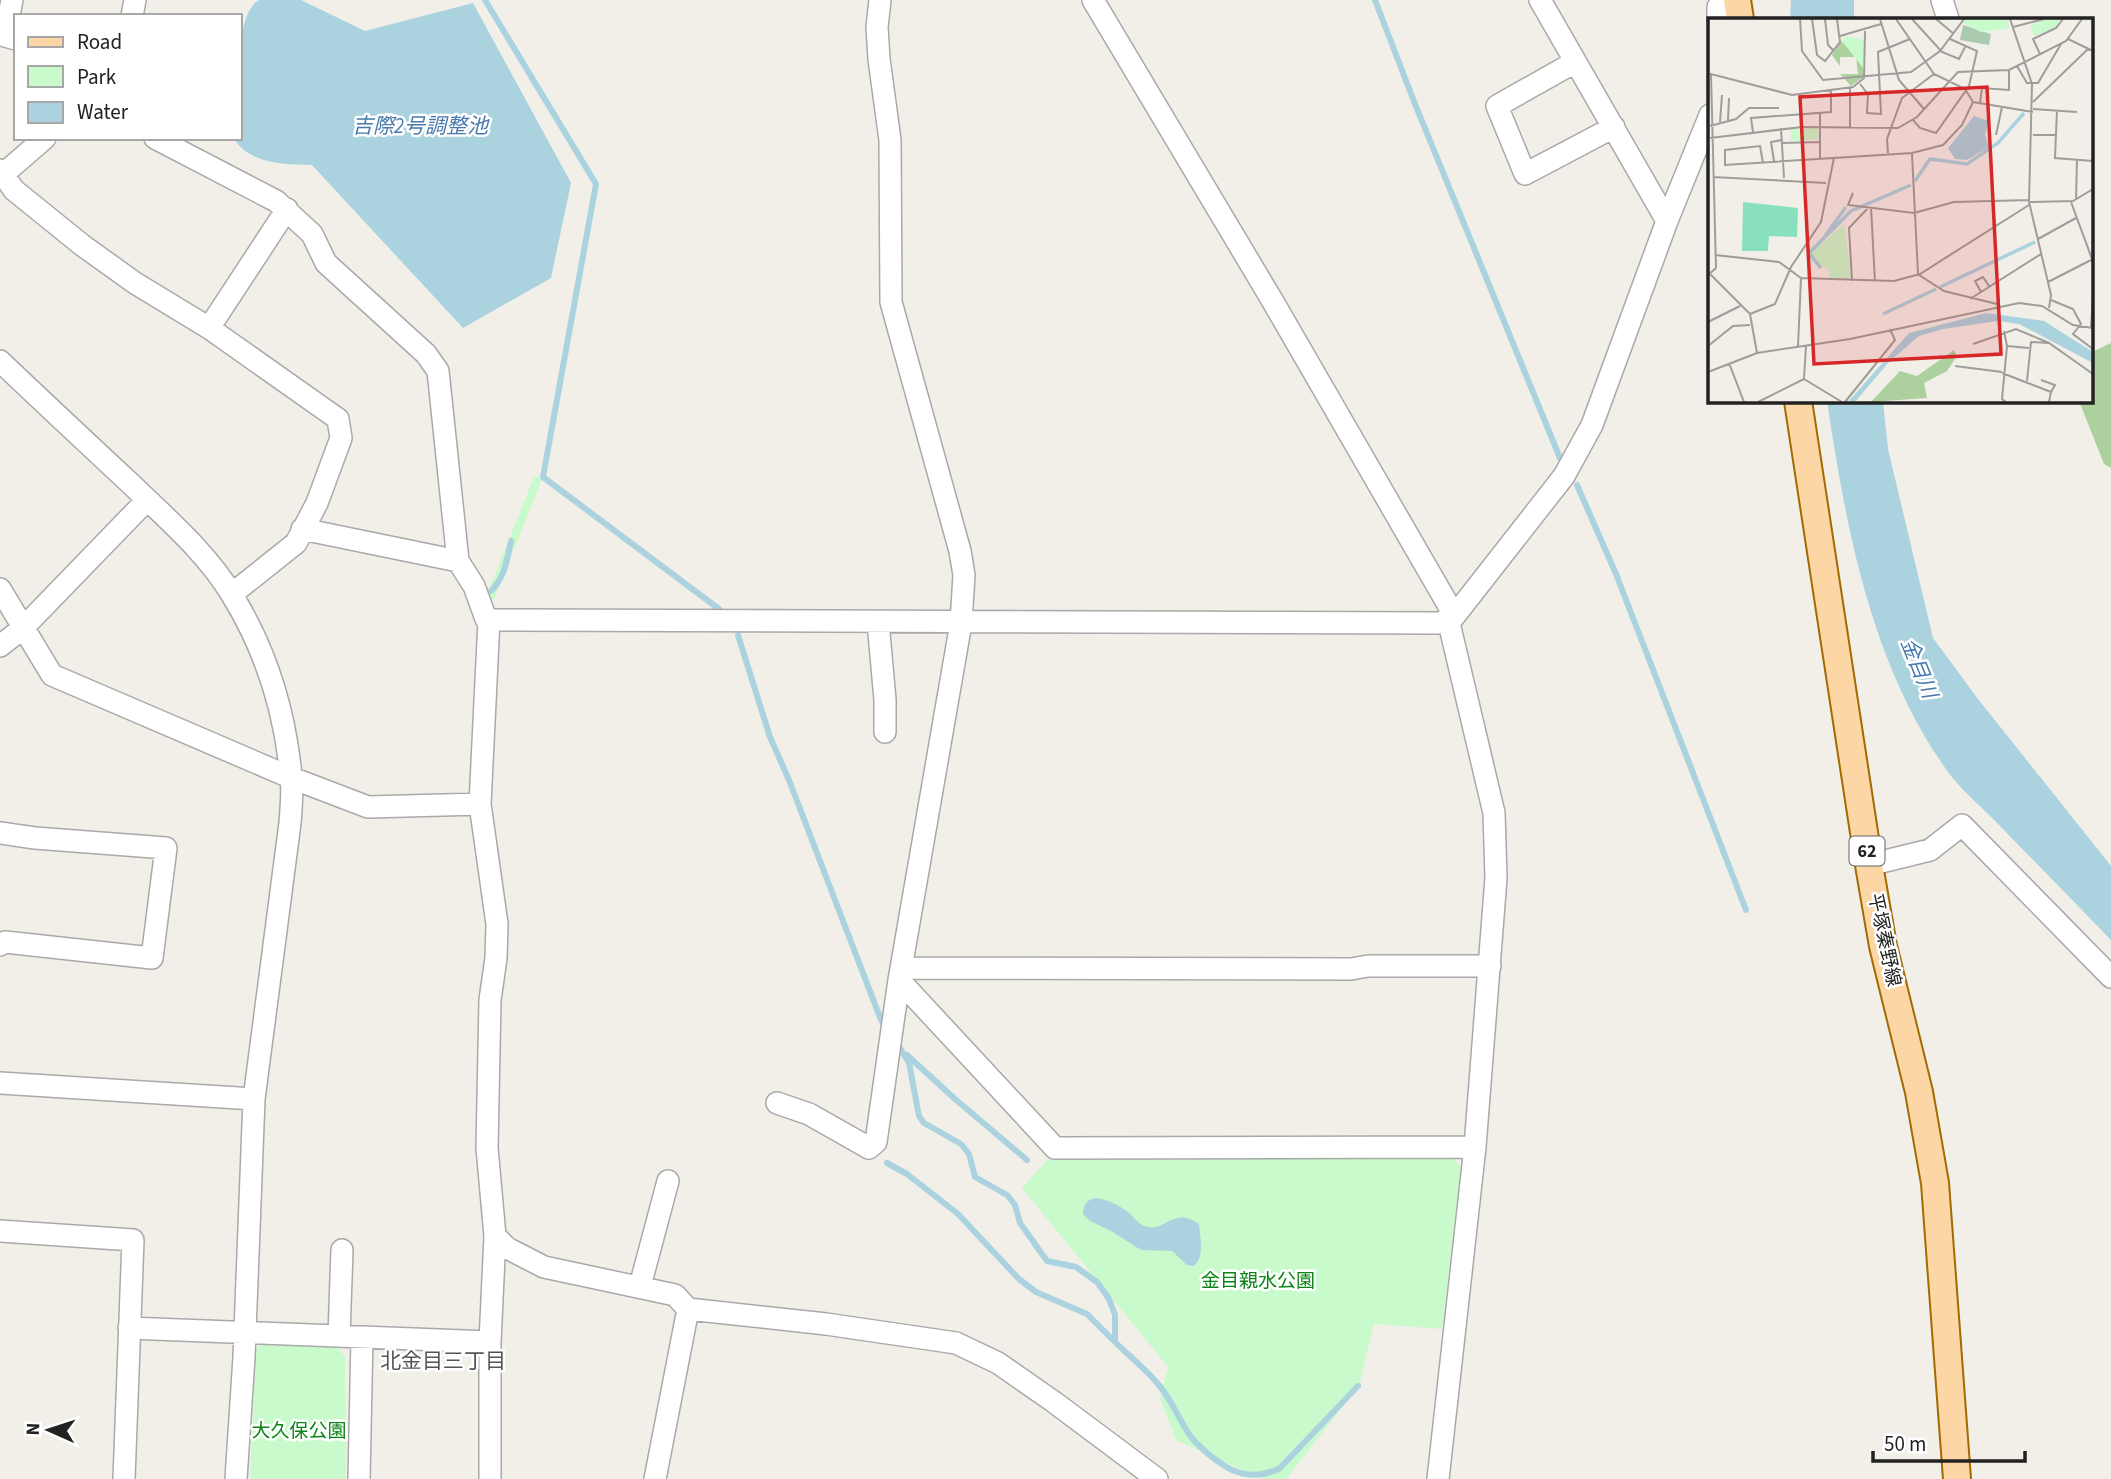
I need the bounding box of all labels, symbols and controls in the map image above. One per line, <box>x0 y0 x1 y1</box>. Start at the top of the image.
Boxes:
legend <box>14 14 242 140</box>
inset map <box>1708 18 2094 402</box>
text: Road <box>77 27 122 57</box>
text: Park <box>77 62 117 92</box>
text: Water <box>77 97 129 127</box>
water label: 吉際2号調整池 <box>352 111 490 141</box>
water label: 金目川 <box>1893 633 1945 705</box>
road number: 62 <box>1850 836 1884 866</box>
street label: 平塚秦野線 <box>1861 891 1907 989</box>
park label: 金目親水公園 <box>1201 1268 1315 1295</box>
district label: 北金目三丁目 <box>380 1346 506 1376</box>
north arrow <box>14 1395 84 1465</box>
park label: 大久保公園 <box>251 1418 347 1445</box>
scale bar <box>1873 1420 2025 1464</box>
text: N <box>20 1422 47 1436</box>
text: 50 m <box>1884 1429 1926 1459</box>

